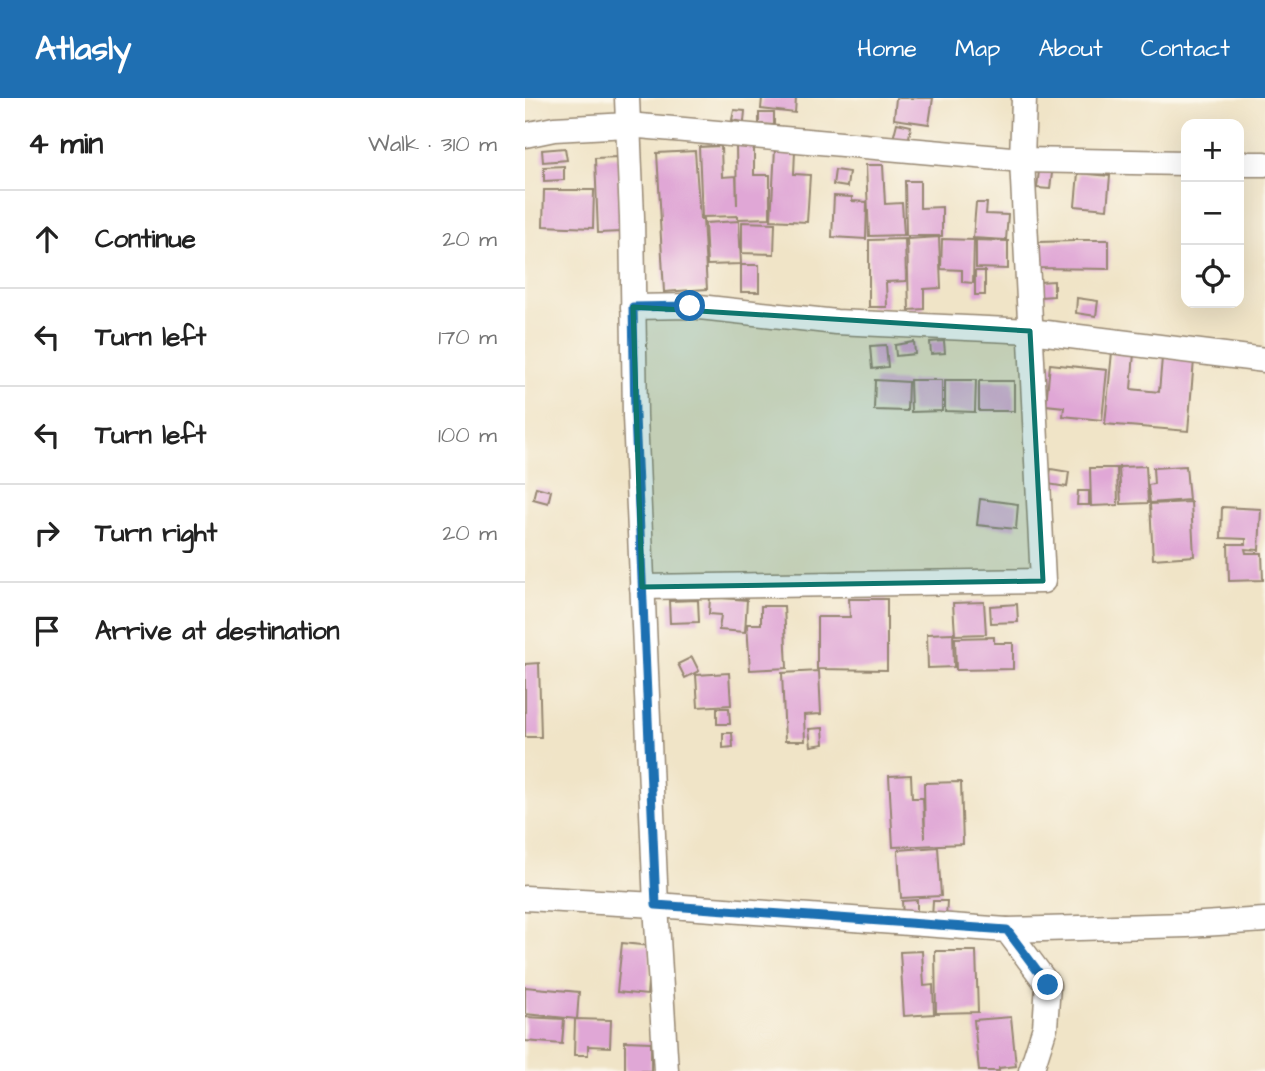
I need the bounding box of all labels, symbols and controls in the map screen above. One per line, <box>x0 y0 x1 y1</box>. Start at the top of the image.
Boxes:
text: Atlasly <box>35 26 131 72</box>
text: Home <box>857 32 917 66</box>
text: Map <box>955 32 1000 66</box>
text: About <box>1038 32 1103 66</box>
text: Contact <box>1141 32 1230 66</box>
map controls <box>1181 119 1244 308</box>
button: + <box>1181 119 1244 182</box>
text: 4 min <box>28 123 103 165</box>
text: Walk · 310 m <box>368 128 497 160</box>
button: − <box>1181 182 1244 245</box>
icon: ahead <box>28 220 66 258</box>
text: Continue <box>95 221 196 257</box>
text: 20 m <box>442 223 497 255</box>
button: locate <box>1181 245 1244 308</box>
route start <box>674 290 705 321</box>
icon: left <box>28 318 66 356</box>
text: Turn left <box>95 319 206 355</box>
text: 170 m <box>438 321 497 353</box>
icon: left <box>28 416 66 454</box>
text: Turn left <box>95 417 206 453</box>
text: 100 m <box>438 419 497 451</box>
icon: right <box>28 514 66 552</box>
text: Turn right <box>95 515 217 551</box>
text: 20 m <box>442 517 497 549</box>
icon: arrive <box>28 612 66 650</box>
text: Arrive at destination <box>95 613 340 649</box>
route end <box>1032 969 1063 1000</box>

